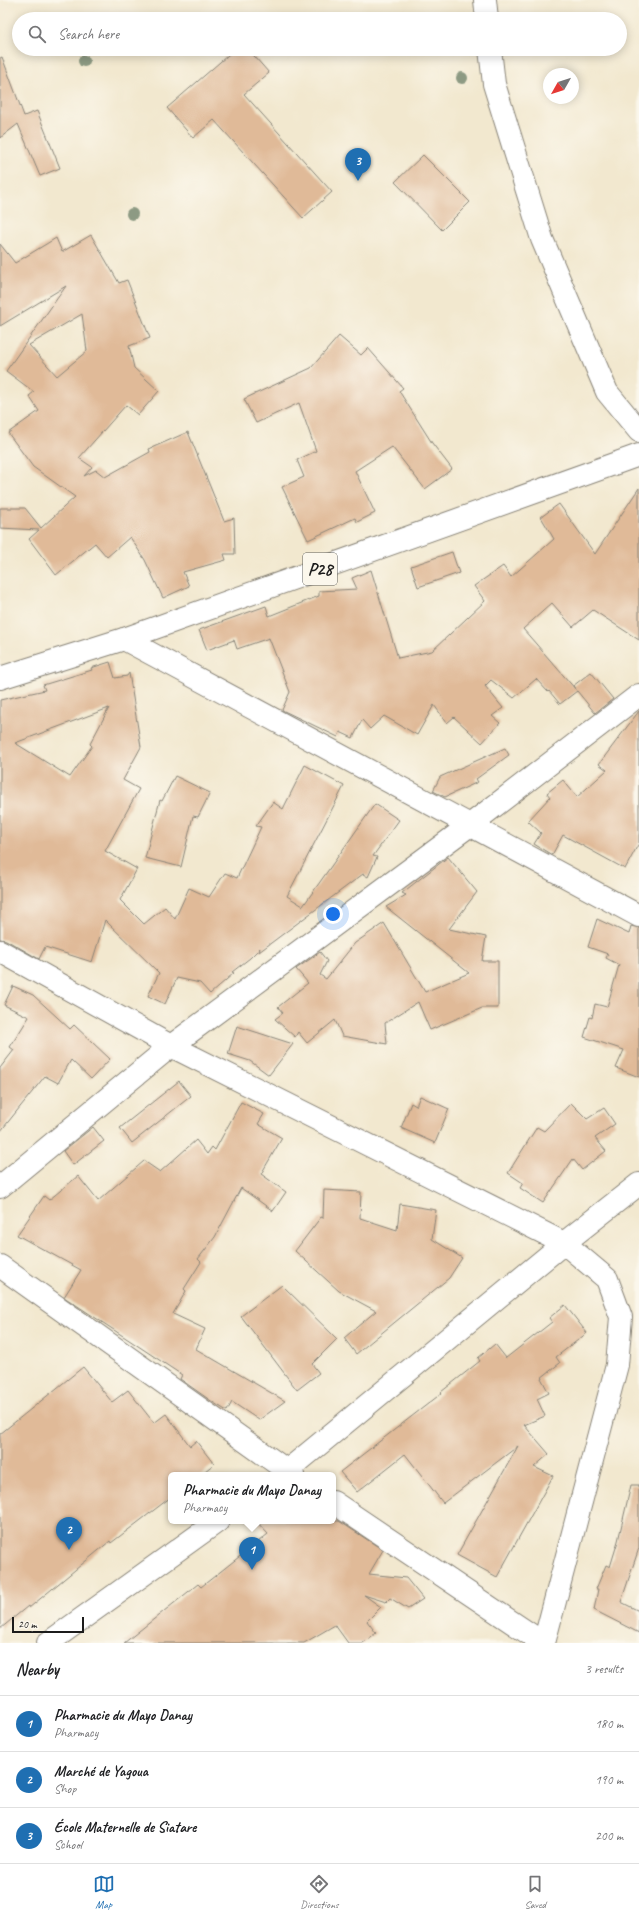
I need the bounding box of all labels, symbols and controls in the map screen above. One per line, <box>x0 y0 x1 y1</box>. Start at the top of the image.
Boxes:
search box <box>12 12 627 56</box>
icon: search <box>26 23 48 45</box>
text: Search here <box>58 25 119 44</box>
north arrow <box>543 68 579 104</box>
pin: 3 <box>345 148 371 181</box>
road number: P28 <box>303 553 337 585</box>
your location <box>323 904 343 924</box>
popup <box>168 1472 336 1524</box>
text: Pharmacie du Mayo Danay <box>183 1481 321 1500</box>
text: Pharmacy <box>183 1500 227 1516</box>
pin: 2 <box>56 1517 82 1550</box>
pin: 1 <box>239 1537 265 1570</box>
scale bar <box>12 1615 84 1634</box>
text: 20 m <box>18 1617 37 1631</box>
text: Nearby <box>16 1659 59 1680</box>
text: 3 results <box>585 1661 623 1677</box>
text: Pharmacie du Mayo Danay <box>54 1706 192 1725</box>
text: 1 <box>26 1716 32 1732</box>
text: 180 m <box>595 1716 623 1732</box>
text: Pharmacy <box>54 1725 98 1741</box>
text: Marché de Yagoua <box>54 1762 148 1781</box>
text: 2 <box>26 1772 32 1788</box>
text: 190 m <box>595 1772 623 1788</box>
text: Shop <box>54 1781 76 1797</box>
text: École Maternelle de Siatare <box>54 1818 196 1837</box>
text: 3 <box>26 1828 32 1844</box>
text: 200 m <box>595 1828 623 1844</box>
text: School <box>54 1837 82 1853</box>
tab: Map <box>93 1873 115 1911</box>
tab: Directions <box>300 1873 339 1911</box>
tab: Saved <box>524 1873 546 1911</box>

